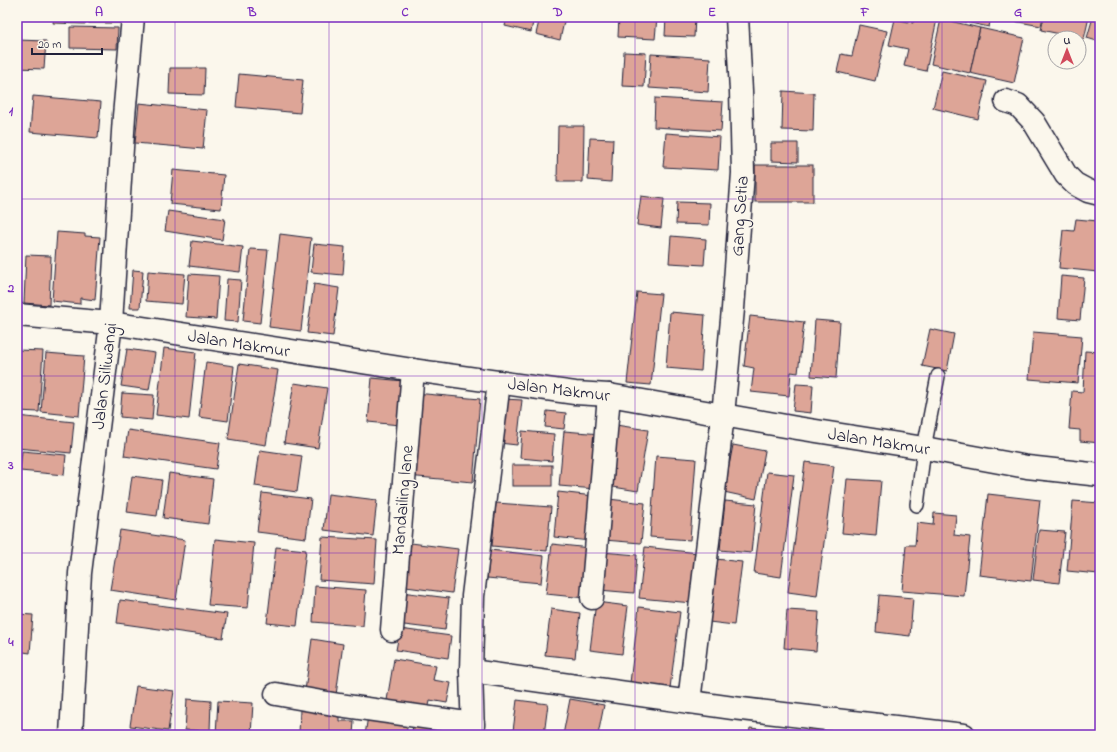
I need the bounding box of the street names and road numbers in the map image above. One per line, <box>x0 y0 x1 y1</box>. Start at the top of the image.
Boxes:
street label: Gang Setia <box>725 175 758 258</box>
street label: Jalan Siliwangi <box>87 321 126 431</box>
street label: Jalan Makmur <box>186 324 292 366</box>
street label: Jalan Makmur <box>506 372 612 410</box>
street label: Jalan Makmur <box>826 422 932 464</box>
street label: Mandailing lane <box>386 443 423 556</box>

